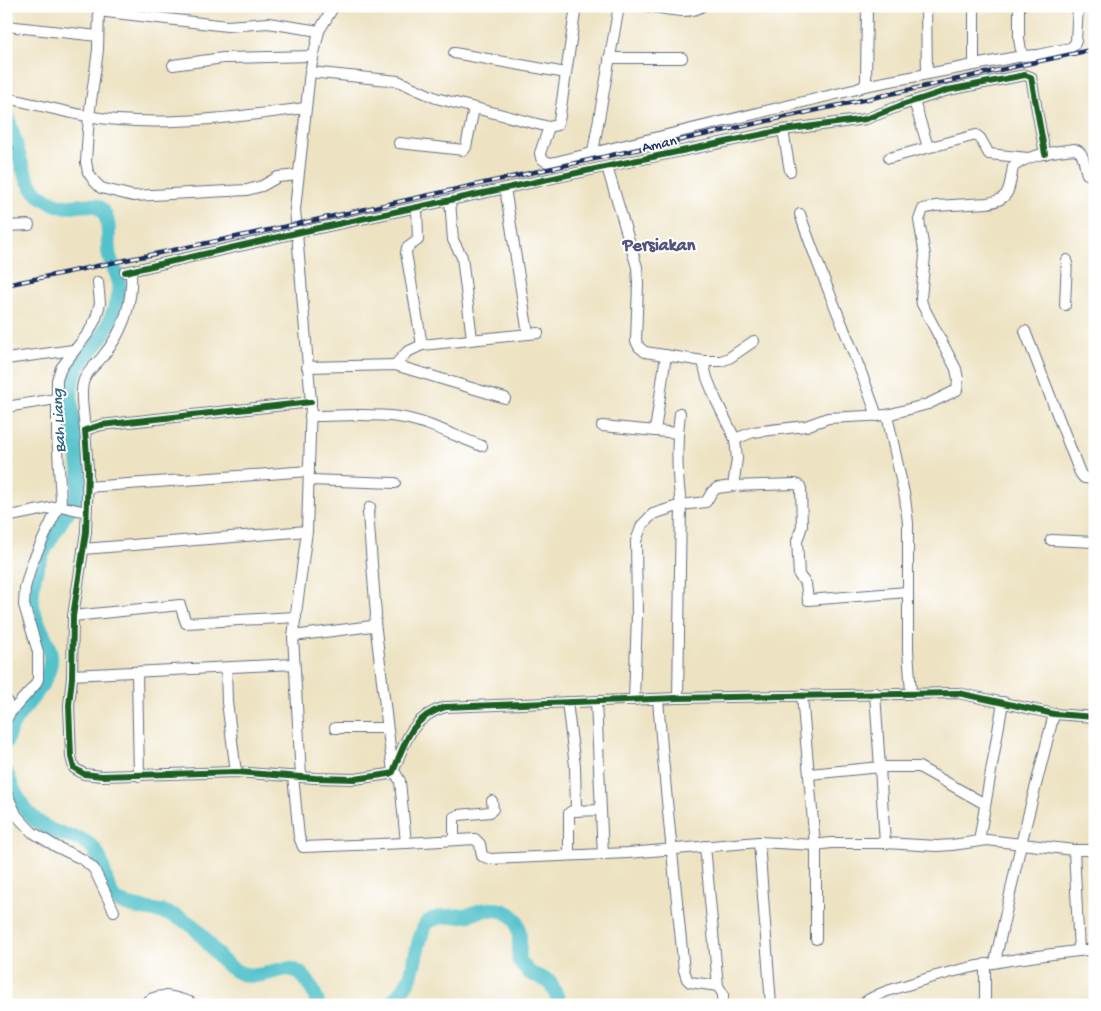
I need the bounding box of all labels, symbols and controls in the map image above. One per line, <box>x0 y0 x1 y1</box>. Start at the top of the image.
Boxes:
street label: Aman <box>640 133 678 157</box>
district label: Persiakan <box>622 236 696 257</box>
water label: Bah Liang <box>49 387 72 453</box>

